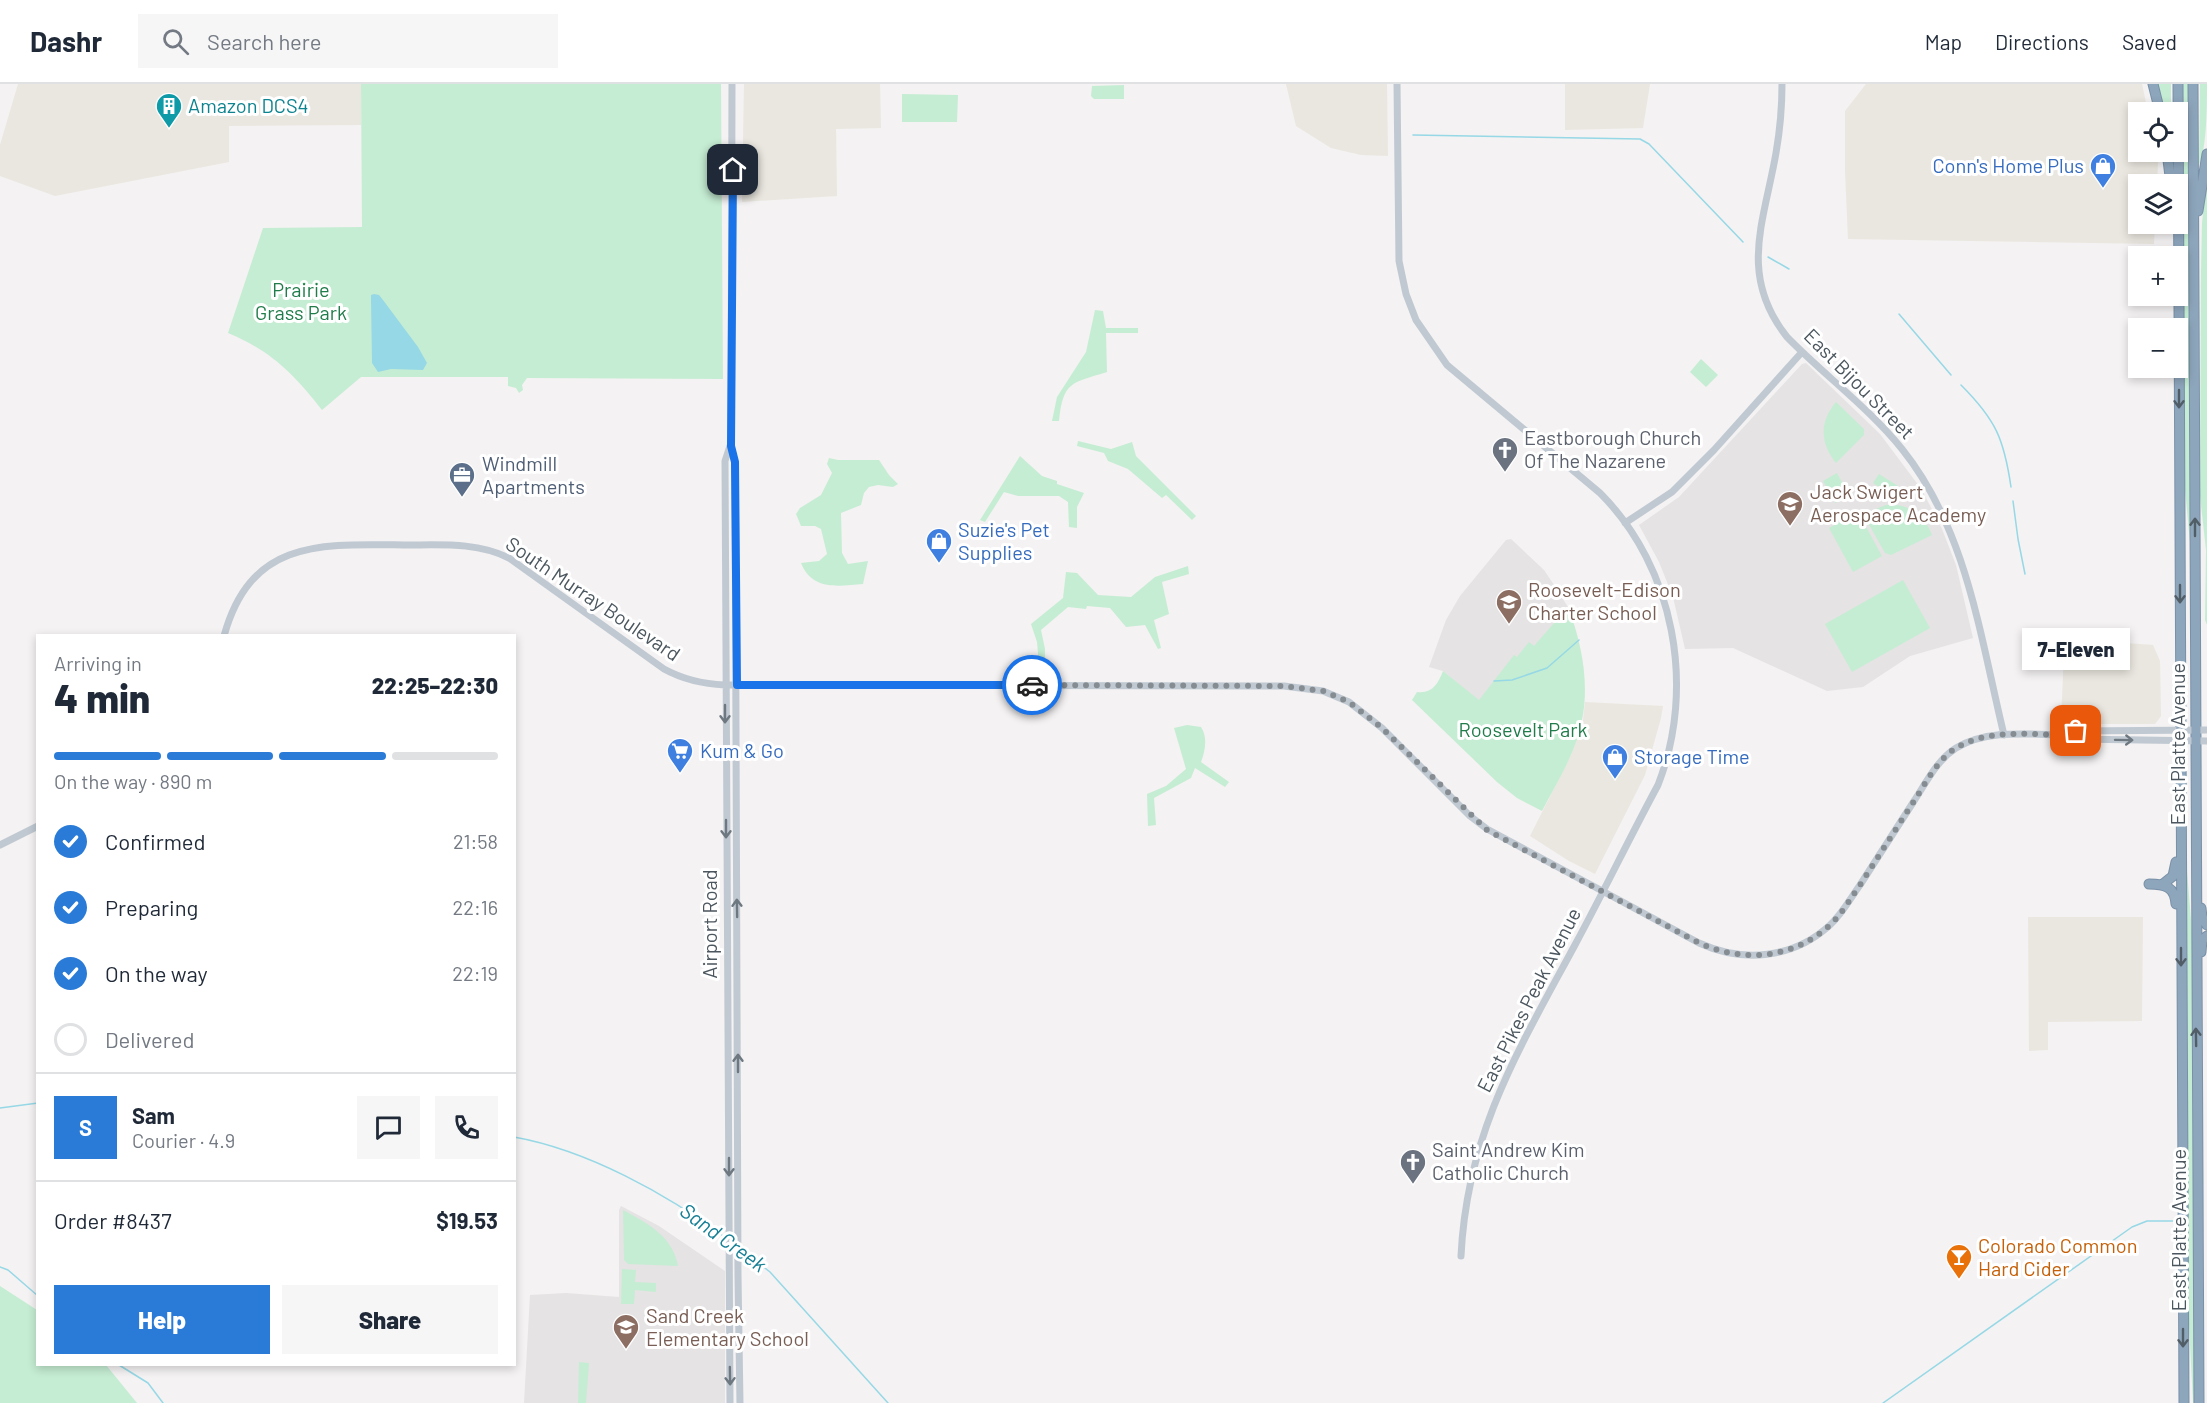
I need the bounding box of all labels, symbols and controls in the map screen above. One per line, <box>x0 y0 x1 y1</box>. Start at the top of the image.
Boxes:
search box <box>138 14 558 68</box>
text: Dashr <box>30 24 102 58</box>
icon: search <box>159 25 192 58</box>
text: Search here <box>207 28 321 54</box>
text: Map <box>1925 29 1962 54</box>
text: Directions <box>1995 29 2089 54</box>
text: Saved <box>2122 29 2177 54</box>
building icon: Amazon DCS4 <box>154 91 184 129</box>
place label: Amazon DCS4 <box>188 93 309 117</box>
map controls <box>2128 102 2188 378</box>
button: locate <box>2128 102 2188 162</box>
pin <box>707 144 758 195</box>
shop icon: Conn's Home Plus <box>2088 151 2118 189</box>
icon: home <box>716 153 749 186</box>
place label: Conn's Home Plus <box>1932 153 2084 177</box>
button: layers <box>2128 174 2188 234</box>
button: + <box>2128 246 2188 306</box>
park label: Prairie Grass Park <box>255 277 347 324</box>
button: − <box>2128 318 2188 378</box>
street label: East Bijou Street <box>1800 323 1920 443</box>
one-way arrow <box>2173 388 2185 408</box>
place label: Eastborough Church Of The Nazarene <box>1524 425 1701 472</box>
church icon: Eastborough Church Of The Nazarene <box>1490 435 1520 473</box>
place label: Windmill Apartments <box>482 451 585 498</box>
office icon: Windmill Apartments <box>447 460 477 498</box>
place label: Jack Swigert Aerospace Academy <box>1810 479 1986 526</box>
school or university icon: Jack Swigert Aerospace Academy <box>1775 489 1805 527</box>
place label: Suzie's Pet Supplies <box>958 517 1050 564</box>
one-way arrow <box>2189 518 2201 538</box>
shop icon: Suzie's Pet Supplies <box>924 526 954 564</box>
street label: South Murray Boulevard <box>502 531 685 665</box>
place label: Roosevelt-Edison Charter School <box>1528 577 1681 624</box>
one-way arrow <box>2174 583 2186 603</box>
school or university icon: Roosevelt-Edison Charter School <box>1494 587 1524 625</box>
callout: 7-Eleven <box>2022 629 2130 671</box>
text: 7-Eleven <box>2037 637 2115 661</box>
text: Arriving in <box>54 651 142 675</box>
courier <box>1002 655 1062 715</box>
street label: East Platte Avenue <box>2165 663 2189 825</box>
icon: car <box>1016 669 1049 702</box>
text: 22:25–22:30 <box>372 672 498 698</box>
text: 4 min <box>54 674 150 721</box>
one-way arrow <box>719 703 731 723</box>
pin <box>2050 705 2101 756</box>
icon: bag <box>2059 714 2092 747</box>
park label: Roosevelt Park <box>1459 717 1588 741</box>
one-way arrow <box>2113 735 2133 746</box>
supermarket icon: Kum & Go <box>665 736 695 774</box>
place label: Kum & Go <box>700 738 784 762</box>
shop icon: Storage Time <box>1600 742 1630 780</box>
place label: Storage Time <box>1634 744 1750 768</box>
text: On the way · 890 m <box>54 769 212 793</box>
one-way arrow <box>720 818 732 838</box>
icon: check <box>54 825 87 858</box>
text: Confirmed <box>105 828 205 854</box>
text: 21:58 <box>453 829 498 853</box>
street label: Airport Road <box>697 869 721 979</box>
icon: check <box>54 891 87 924</box>
text: Preparing <box>105 894 198 920</box>
text: 22:16 <box>452 895 498 919</box>
one-way arrow <box>731 899 742 919</box>
street label: East Pikes Peak Avenue <box>1471 903 1585 1096</box>
one-way arrow <box>2175 946 2187 966</box>
icon: check <box>54 957 87 990</box>
text: On the way <box>105 960 208 986</box>
text: 22:19 <box>452 961 498 985</box>
text: Delivered <box>105 1026 194 1052</box>
one-way arrow <box>2190 1028 2202 1048</box>
one-way arrow <box>732 1054 744 1074</box>
button: chat <box>357 1096 420 1159</box>
button: phone <box>435 1096 498 1159</box>
text: Sam <box>132 1102 175 1128</box>
text: S <box>79 1114 92 1140</box>
text: Courier · 4.9 <box>132 1128 235 1152</box>
place label: Saint Andrew Kim Catholic Church <box>1432 1137 1585 1184</box>
church icon: Saint Andrew Kim Catholic Church <box>1398 1147 1428 1185</box>
street label: East Platte Avenue <box>2166 1149 2190 1311</box>
one-way arrow <box>723 1156 735 1176</box>
water label: Sand Creek <box>676 1197 773 1277</box>
text: Order #8437 <box>54 1207 172 1233</box>
text: $19.53 <box>436 1207 498 1233</box>
place label: Colorado Common Hard Cider <box>1978 1233 2137 1280</box>
bar icon: Colorado Common Hard Cider <box>1944 1242 1974 1280</box>
button: Help <box>54 1285 270 1354</box>
button: Share <box>282 1285 498 1354</box>
place label: Sand Creek Elementary School <box>646 1303 809 1350</box>
school or university icon: Sand Creek Elementary School <box>611 1312 641 1350</box>
one-way arrow <box>2177 1327 2189 1347</box>
one-way arrow <box>724 1366 736 1386</box>

